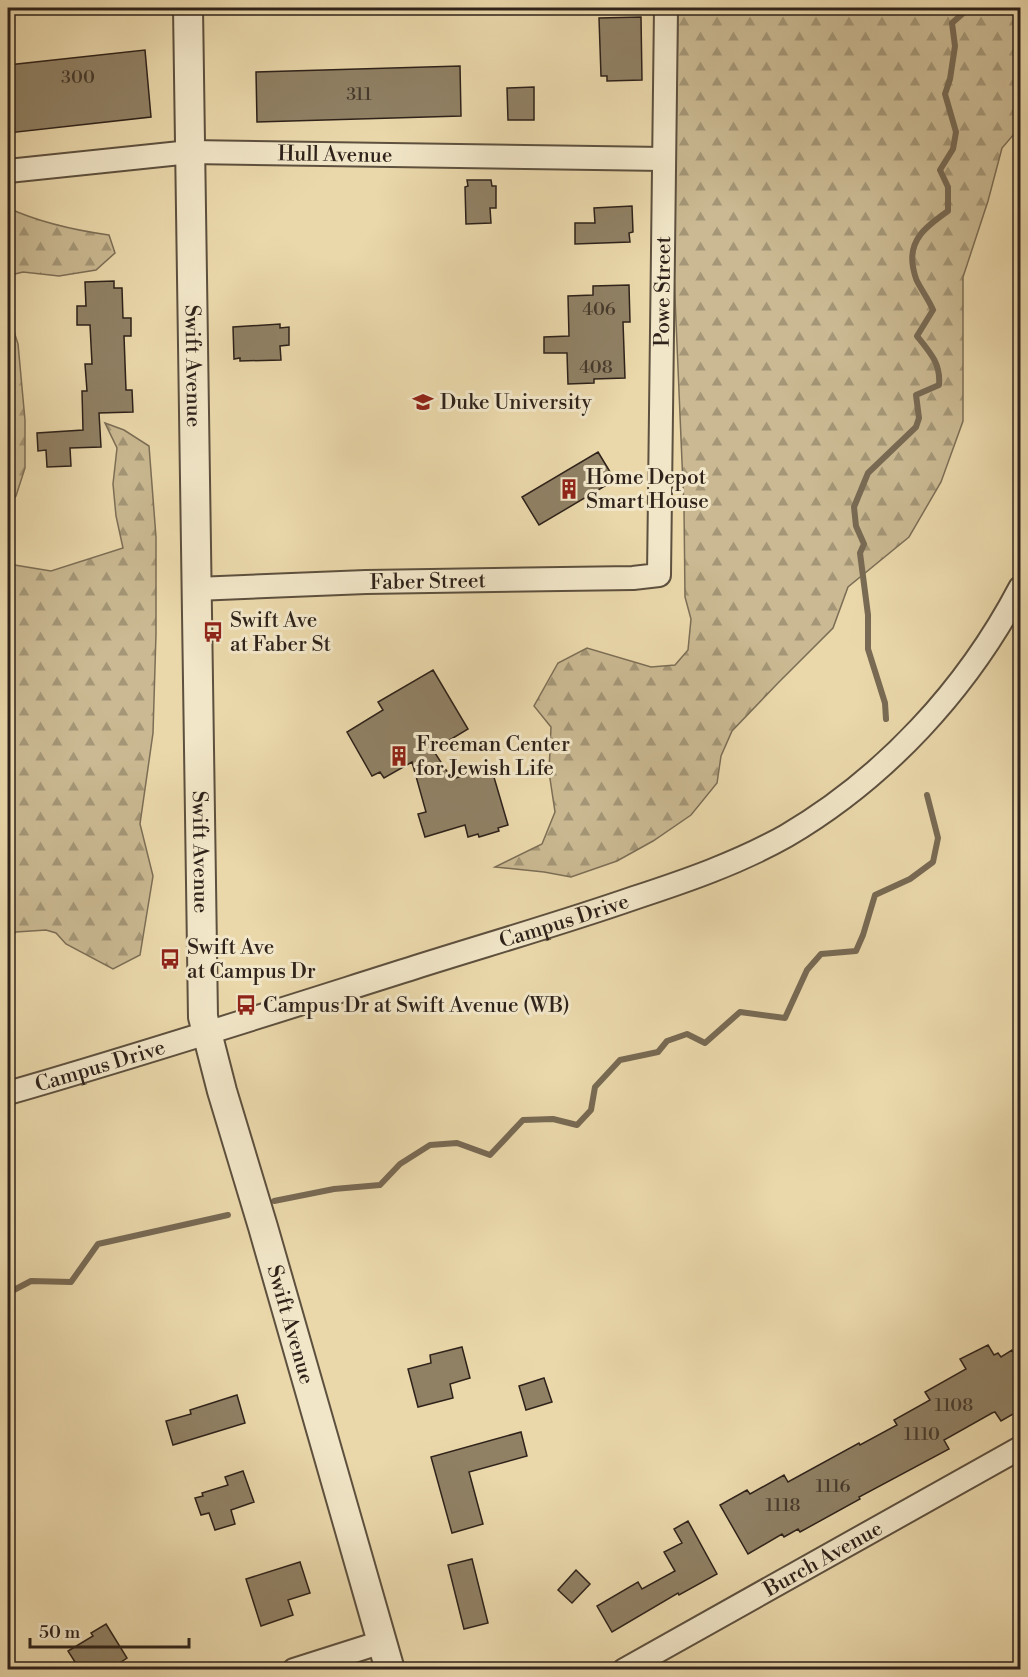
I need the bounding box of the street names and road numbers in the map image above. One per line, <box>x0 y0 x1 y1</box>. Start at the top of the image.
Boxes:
street label: Hull Avenue <box>277 141 393 169</box>
street label: Powe Street <box>650 235 677 347</box>
street label: Swift Avenue <box>178 305 206 427</box>
street label: Faber Street <box>370 568 487 596</box>
street label: Swift Avenue <box>186 790 213 913</box>
street label: Campus Drive <box>496 889 632 954</box>
street label: Campus Drive <box>32 1035 169 1098</box>
street label: Swift Avenue <box>261 1262 319 1387</box>
street label: Burch Avenue <box>759 1516 887 1604</box>

